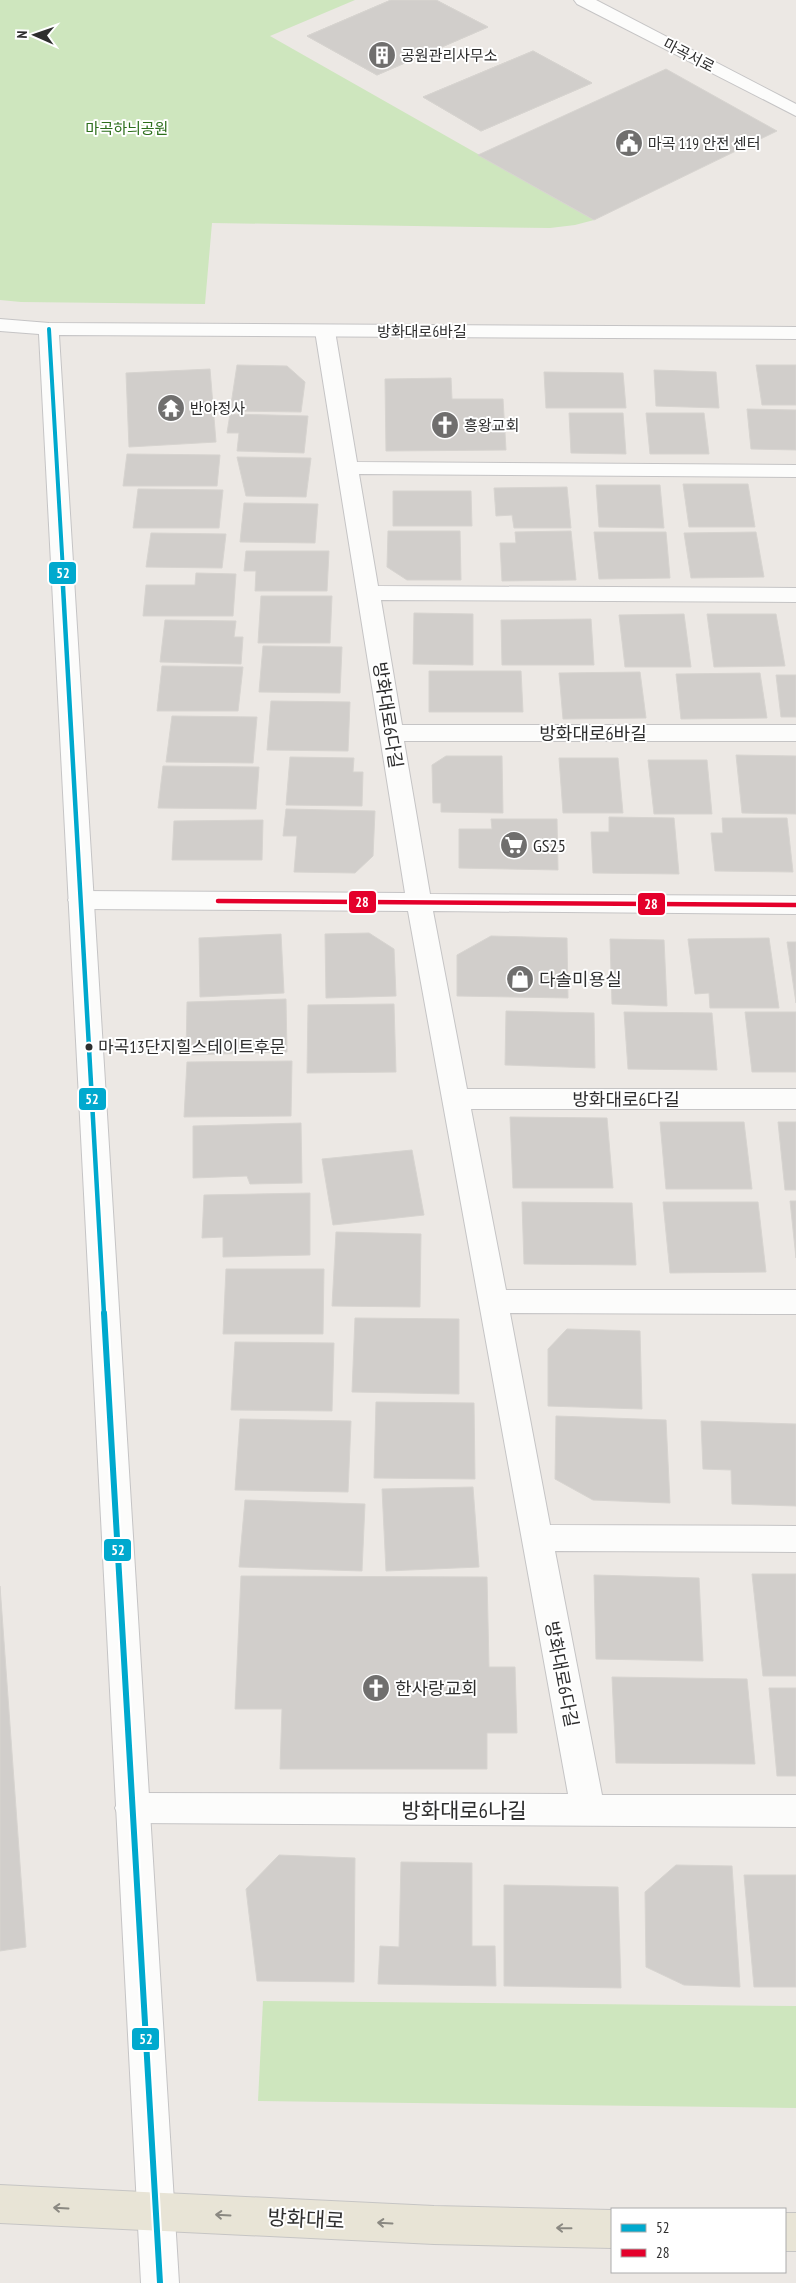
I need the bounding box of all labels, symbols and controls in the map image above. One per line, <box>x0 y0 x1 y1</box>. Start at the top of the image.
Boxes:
north arrow <box>10 10 60 60</box>
text: N <box>13 30 31 39</box>
street label: 마곡서로 <box>660 34 718 76</box>
building icon: 공원관리사무소 <box>367 40 397 70</box>
place label: 공원관리사무소 <box>401 46 498 65</box>
park label: 마곡하늬공원 <box>86 119 168 138</box>
public building icon: 마곡 119 안전 센터 <box>614 128 644 158</box>
place label: 마곡 119 안전 센터 <box>648 134 761 153</box>
street label: 방화대로6바길 <box>377 322 467 341</box>
temple icon: 반야정사 <box>156 393 186 423</box>
place label: 반야정사 <box>190 399 245 418</box>
church icon: 흥왕교회 <box>430 410 460 440</box>
place label: 흥왕교회 <box>464 416 519 435</box>
line badge: 52 <box>48 561 77 585</box>
text: 52 <box>56 564 70 582</box>
street label: 방화대로6다길 <box>368 660 408 770</box>
street label: 방화대로6바길 <box>539 722 647 745</box>
supermarket icon: GS25 <box>499 830 529 860</box>
place label: GS25 <box>533 834 566 857</box>
line badge: 28 <box>348 890 377 914</box>
line badge: 28 <box>637 892 666 916</box>
text: 28 <box>355 893 369 911</box>
text: 28 <box>644 895 658 913</box>
shop icon: 다솔미용실 <box>505 964 535 994</box>
place label: 다솔미용실 <box>539 968 622 991</box>
place label: 마곡13단지힐스테이트후문 <box>98 1036 285 1058</box>
marker: 마곡13단지힐스테이트후문 <box>84 1042 94 1052</box>
line badge: 52 <box>78 1087 107 1111</box>
street label: 방화대로6다길 <box>572 1088 680 1111</box>
text: 52 <box>85 1090 99 1108</box>
line badge: 52 <box>103 1538 132 1562</box>
text: 52 <box>111 1541 125 1559</box>
street label: 방화대로6다길 <box>540 1619 584 1729</box>
church icon: 한사랑교회 <box>361 1673 391 1703</box>
place label: 한사랑교회 <box>395 1677 478 1700</box>
street label: 방화대로6나길 <box>401 1797 527 1824</box>
line badge: 52 <box>131 2027 160 2051</box>
text: 52 <box>139 2030 153 2048</box>
one-way arrow <box>53 2203 69 2212</box>
street label: 방화대로 <box>267 2203 345 2235</box>
legend <box>611 2208 786 2273</box>
one-way arrow <box>215 2211 231 2220</box>
one-way arrow <box>377 2218 394 2228</box>
text: 52 <box>656 2218 670 2237</box>
one-way arrow <box>556 2223 572 2233</box>
text: 28 <box>656 2243 670 2262</box>

